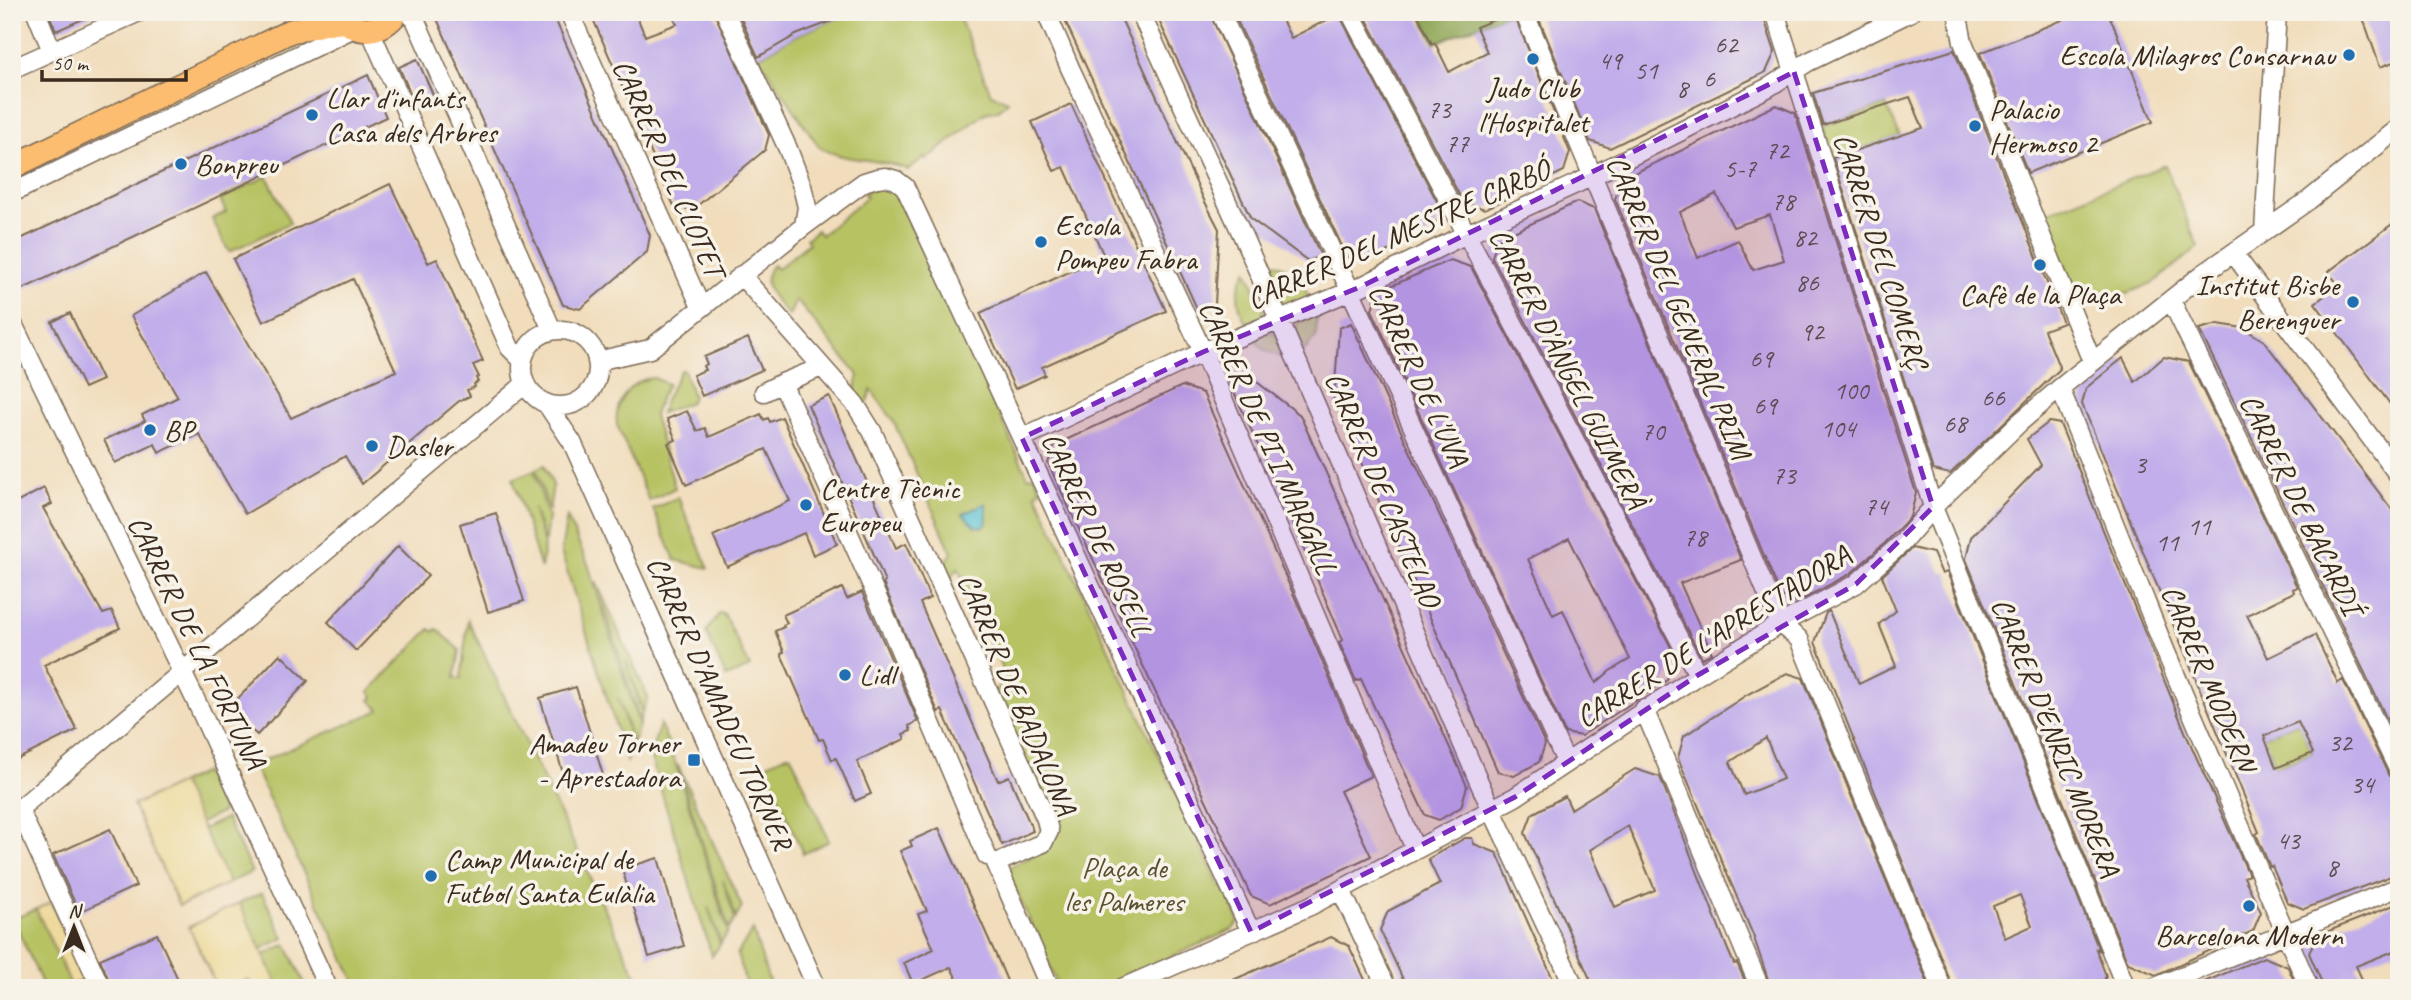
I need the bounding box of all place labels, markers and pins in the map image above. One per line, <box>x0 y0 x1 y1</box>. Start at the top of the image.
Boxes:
place label: Escola Milagros Consarnau <box>2059 36 2337 74</box>
marker: Escola Milagros Consarnau <box>2341 47 2357 63</box>
marker: Judo Club l'Hospitalet <box>1525 51 1541 67</box>
place label: Judo Club l'Hospitalet <box>1478 69 1591 141</box>
place label: Llar d'infants Casa dels Arbres <box>326 79 499 151</box>
place label: Palacio Hermoso 2 <box>1989 90 2099 162</box>
marker: Llar d'infants Casa dels Arbres <box>304 107 320 123</box>
marker: Palacio Hermoso 2 <box>1967 118 1983 134</box>
place label: Bonpreu <box>195 145 280 183</box>
marker: Bonpreu <box>173 156 189 172</box>
place label: Escola Pompeu Fabra <box>1055 206 1199 278</box>
marker: Escola Pompeu Fabra <box>1033 234 1049 250</box>
marker: Cafè de la Plaça <box>2032 257 2048 273</box>
place label: Institut Bisbe Berenguer <box>2196 266 2342 338</box>
place label: Cafè de la Plaça <box>1959 275 2122 313</box>
marker: Institut Bisbe Berenguer <box>2345 294 2361 310</box>
place label: BP <box>164 411 197 449</box>
marker: BP <box>142 422 158 438</box>
place label: Dasler <box>386 427 454 465</box>
marker: Dasler <box>364 438 380 454</box>
place label: Centre Tècnic Europeu <box>820 469 960 541</box>
marker: Centre Tècnic Europeu <box>798 497 814 513</box>
place label: Lidl <box>859 656 899 694</box>
marker: Lidl <box>837 667 853 683</box>
place label: Amadeu Torner - Aprestadora <box>529 724 682 796</box>
marker: Amadeu Torner - Aprestadora <box>686 752 702 768</box>
place label: Camp Municipal de Futbol Santa Eulàlia <box>445 840 656 912</box>
marker: Camp Municipal de Futbol Santa Eulàlia <box>423 868 439 884</box>
marker: Barcelona Modern <box>2241 898 2257 914</box>
place label: Barcelona Modern <box>2155 916 2344 954</box>

